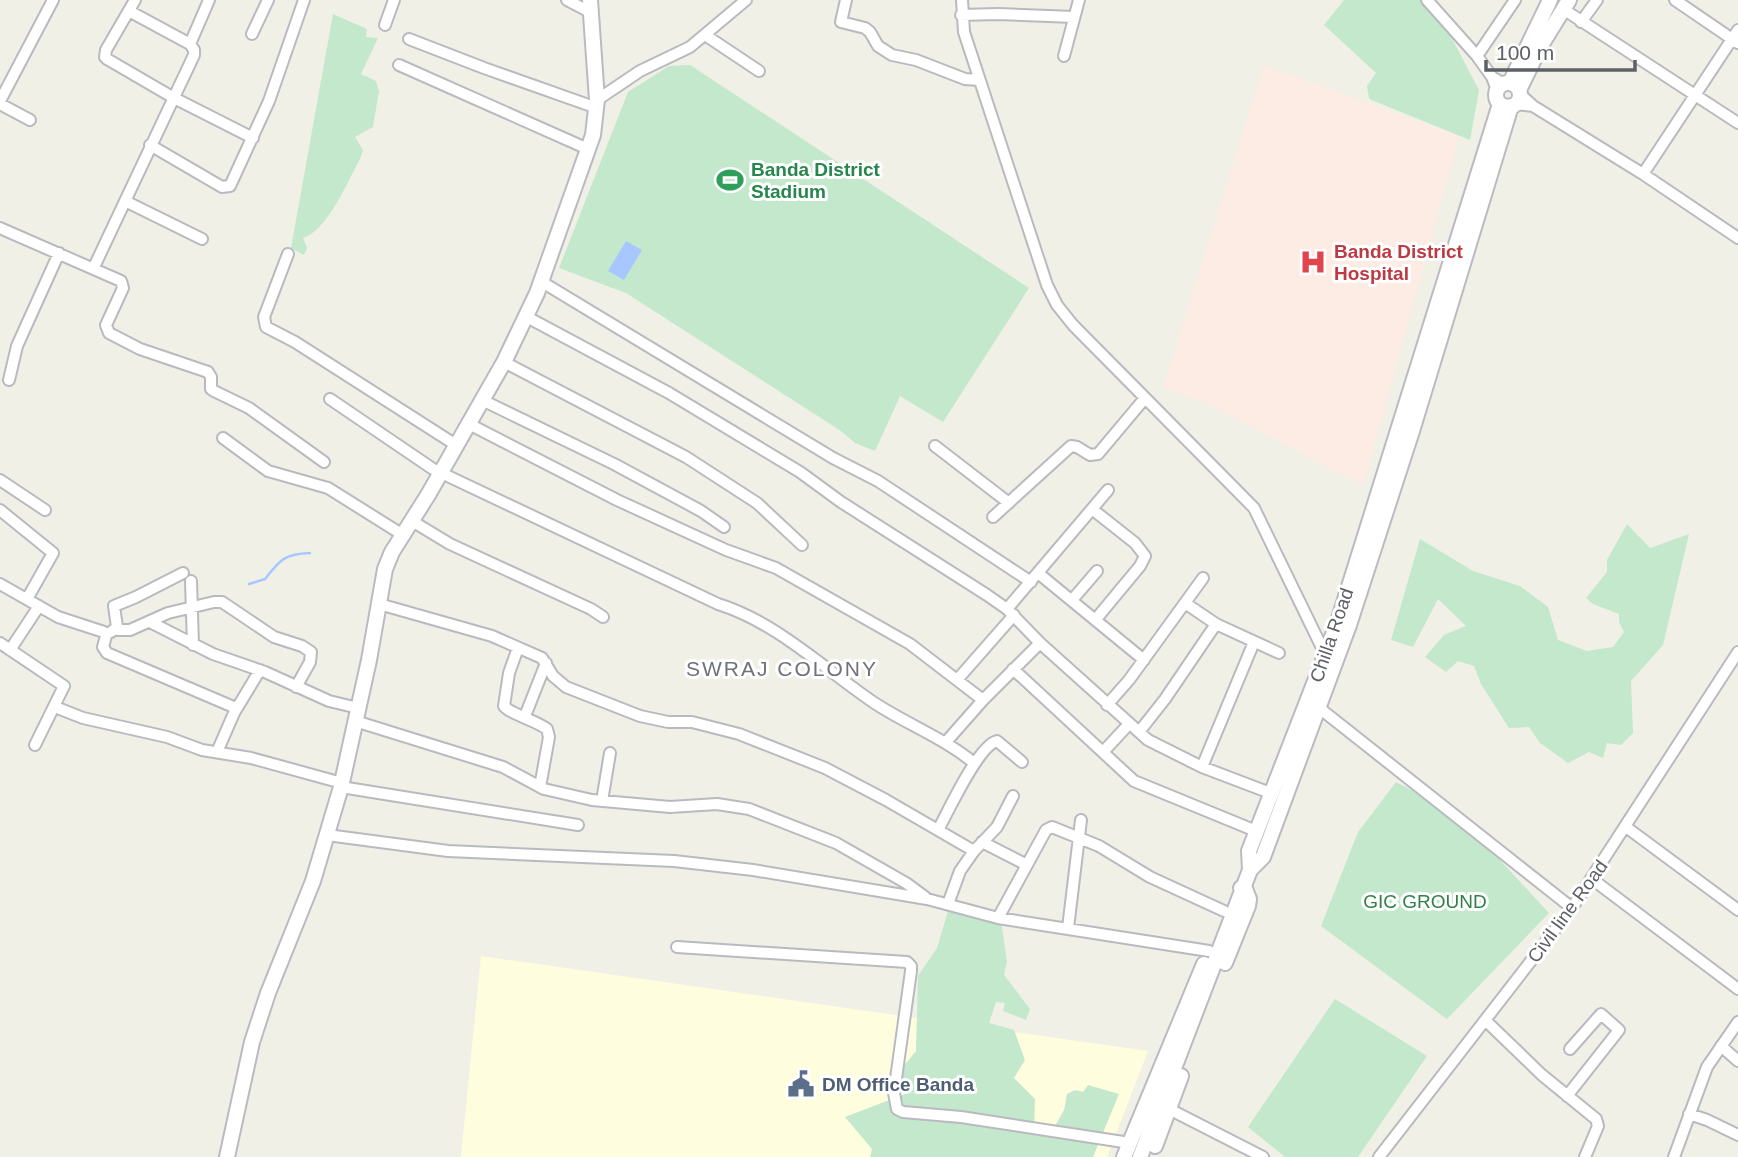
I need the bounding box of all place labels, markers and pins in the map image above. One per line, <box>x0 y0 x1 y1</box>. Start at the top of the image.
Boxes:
place label: Banda District Stadium <box>751 159 880 202</box>
sports icon: Banda District Stadium <box>715 165 745 195</box>
place label: Banda District Hospital <box>1334 241 1463 284</box>
hospital icon: Banda District Hospital <box>1298 247 1328 277</box>
public building icon: DM Office Banda <box>786 1069 816 1099</box>
place label: DM Office Banda <box>822 1074 974 1095</box>

